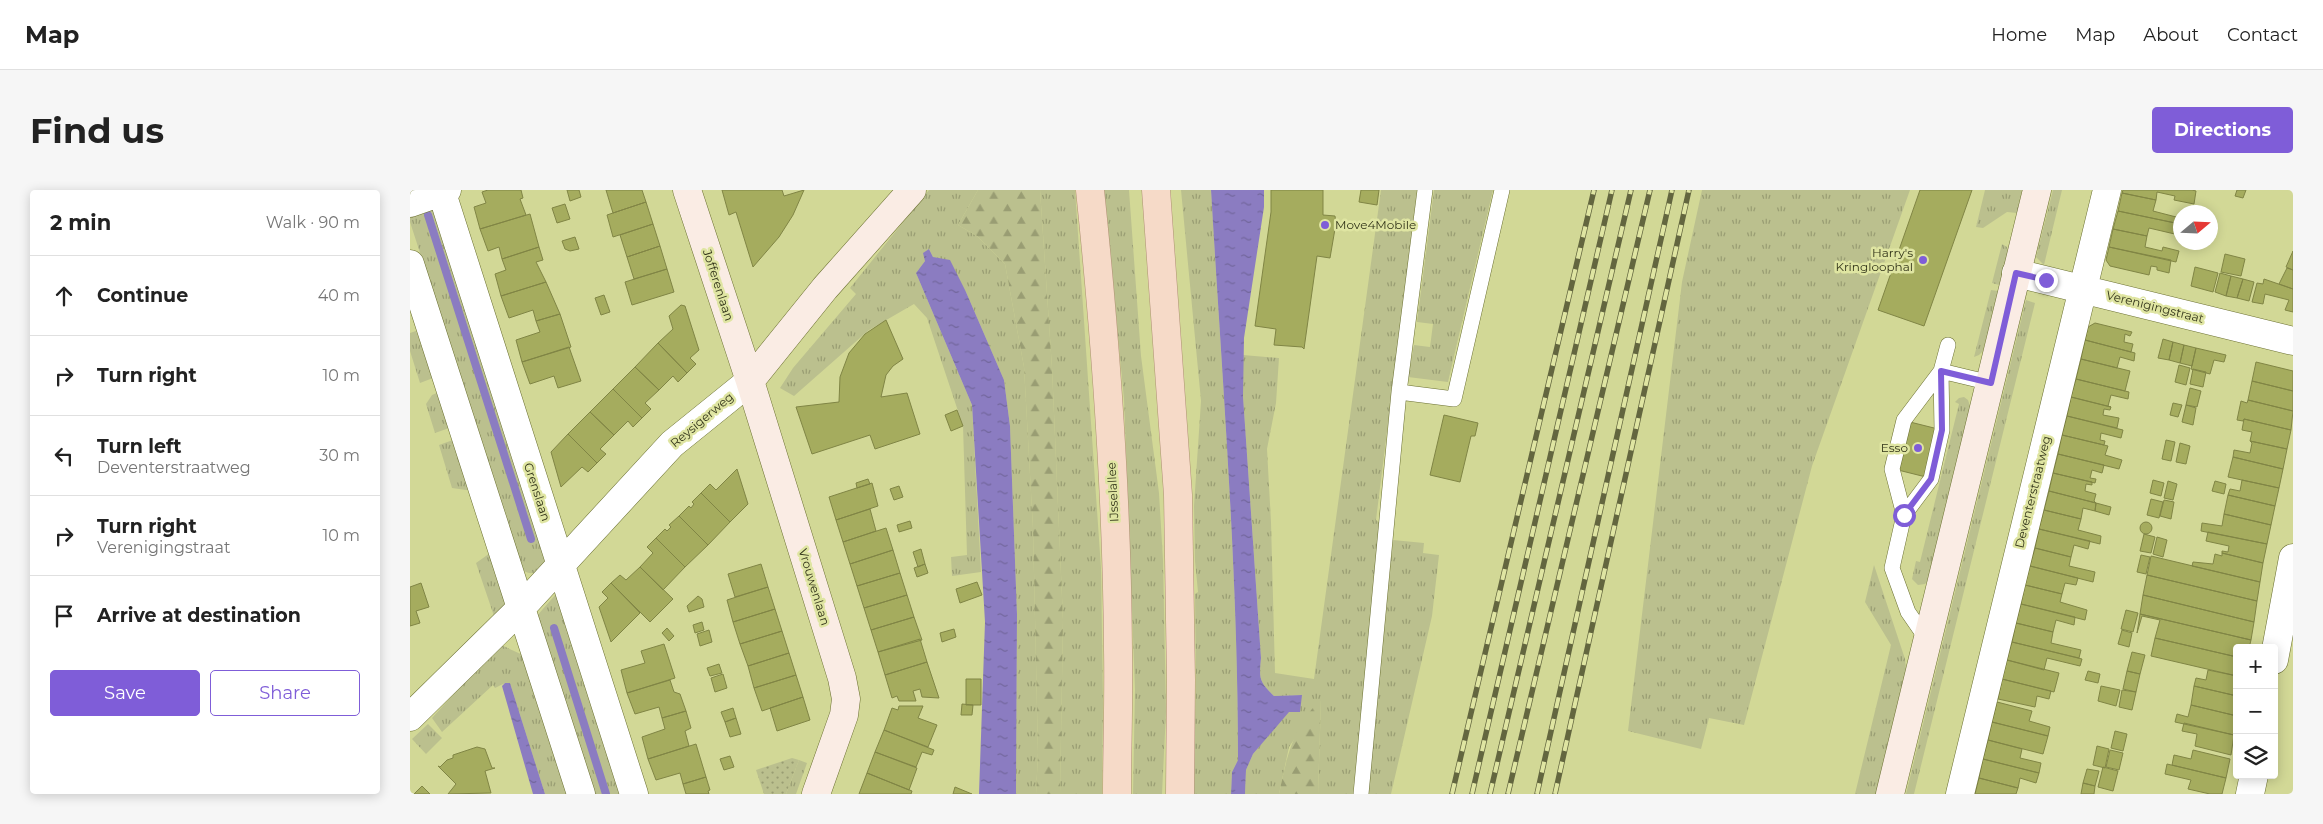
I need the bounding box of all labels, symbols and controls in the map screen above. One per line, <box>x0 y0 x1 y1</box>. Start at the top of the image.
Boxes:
text: Map <box>25 20 79 49</box>
text: Home <box>1991 24 2047 46</box>
text: Map <box>2075 24 2115 46</box>
text: About <box>2143 24 2199 46</box>
text: Contact <box>2227 24 2298 46</box>
button: Directions <box>2152 107 2293 153</box>
text: Find us <box>30 109 164 152</box>
north arrow <box>2173 205 2218 250</box>
text: 2 min <box>50 210 111 235</box>
text: Walk · 90 m <box>266 213 360 232</box>
place label: Move4Mobile <box>1335 217 1416 232</box>
marker: Move4Mobile <box>1319 219 1331 231</box>
place label: Harry's Kringloophal <box>1835 245 1913 274</box>
street label: Jofferenlaan <box>700 246 737 323</box>
marker: Harry's Kringloophal <box>1917 254 1929 266</box>
route end <box>2035 269 2058 292</box>
icon: ahead <box>50 282 78 310</box>
text: Continue <box>97 284 188 307</box>
text: 40 m <box>318 286 360 305</box>
street label: Verenigingstraat <box>2105 287 2206 326</box>
icon: right <box>50 362 78 390</box>
text: Turn right <box>97 364 197 387</box>
text: 10 m <box>322 366 360 385</box>
street label: Reysigerweg <box>667 389 736 450</box>
street label: Deventerstraatweg <box>2011 434 2054 550</box>
text: Turn left <box>97 435 182 458</box>
place label: Esso <box>1881 440 1908 455</box>
icon: left <box>50 442 78 470</box>
marker: Esso <box>1912 442 1924 454</box>
text: 30 m <box>319 446 360 465</box>
text: Deventerstraatweg <box>97 458 251 477</box>
street label: Grenslaan <box>521 461 554 523</box>
street label: IJsselallee <box>1103 462 1122 522</box>
route start <box>1893 504 1916 527</box>
text: Turn right <box>97 515 197 538</box>
icon: right <box>50 522 78 550</box>
text: 10 m <box>322 526 360 545</box>
text: Verenigingstraat <box>97 538 230 557</box>
street label: Vrouwenlaan <box>796 547 833 627</box>
icon: arrive <box>50 602 78 630</box>
text: Arrive at destination <box>97 604 301 627</box>
map controls <box>2233 644 2278 779</box>
button: + <box>2233 644 2278 689</box>
button: Save <box>50 670 200 716</box>
button: Share <box>210 670 360 716</box>
button: − <box>2233 689 2278 734</box>
button: layers <box>2233 734 2278 779</box>

